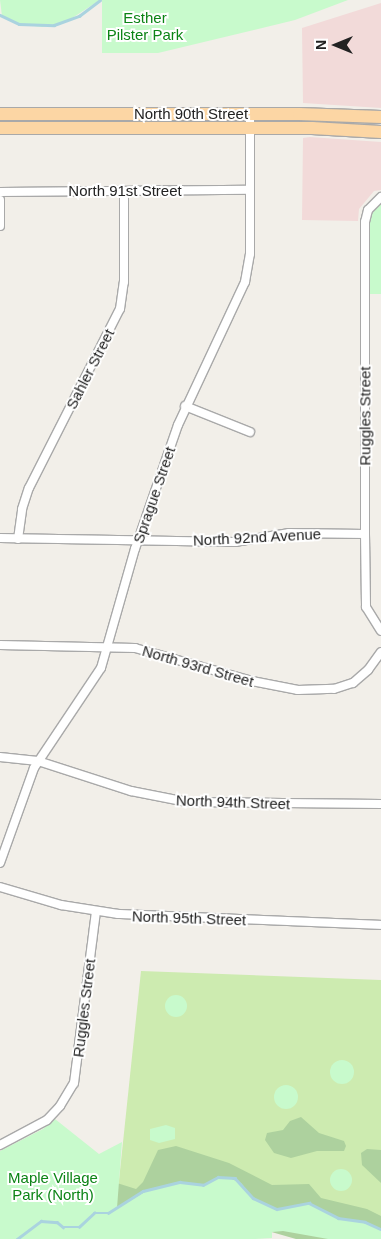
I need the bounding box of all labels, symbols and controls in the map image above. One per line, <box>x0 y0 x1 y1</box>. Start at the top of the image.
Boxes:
park label: Esther Pilster Park <box>107 8 183 43</box>
north arrow <box>311 20 361 70</box>
text: N <box>313 40 329 50</box>
street label: North 90th Street <box>134 105 248 123</box>
street label: North 91st Street <box>68 182 182 200</box>
street label: Sahler Street <box>62 326 118 412</box>
street label: Ruggles Street <box>356 366 374 466</box>
street label: Sprague Street <box>129 444 179 546</box>
street label: North 92nd Avenue <box>192 525 322 549</box>
street label: North 93rd Street <box>140 641 256 691</box>
street label: North 94th Street <box>176 791 290 813</box>
street label: North 95th Street <box>132 907 246 929</box>
street label: Ruggles Street <box>69 958 99 1058</box>
park label: Maple Village Park (North) <box>8 1168 98 1203</box>

